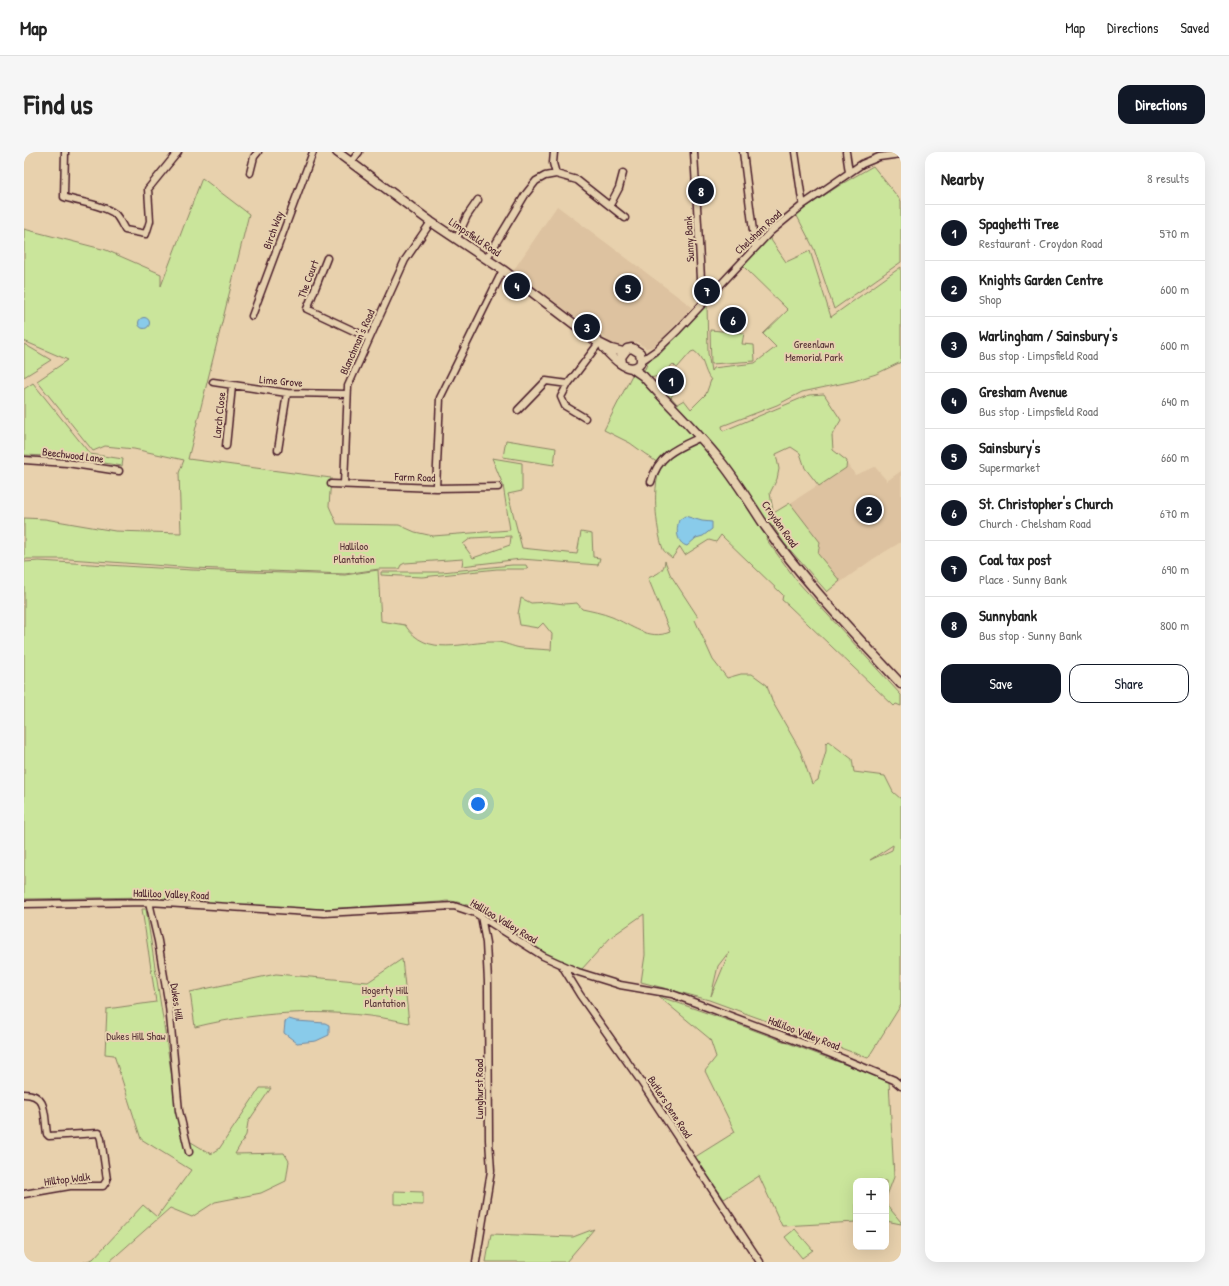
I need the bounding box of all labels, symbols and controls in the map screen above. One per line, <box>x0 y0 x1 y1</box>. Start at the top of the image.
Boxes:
text: Map <box>20 15 47 41</box>
text: Map <box>1065 18 1085 37</box>
text: Directions <box>1107 18 1158 37</box>
text: Saved <box>1180 18 1209 37</box>
text: Find us <box>24 85 93 123</box>
button: Directions <box>1118 85 1205 124</box>
text: Nearby <box>941 167 984 190</box>
text: 8 results <box>1147 169 1189 187</box>
pin: 8 <box>688 176 714 206</box>
street label: Chelsham Road <box>732 206 785 257</box>
street label: Birch Way <box>260 209 286 251</box>
text: Spaghetti Tree <box>979 213 1059 234</box>
street label: Limpsfield Road <box>446 215 504 260</box>
street label: Sunny Bank <box>681 215 697 262</box>
text: 1 <box>952 224 956 242</box>
text: 570 m <box>1159 224 1189 242</box>
text: Restaurant · Croydon Road <box>979 234 1102 252</box>
street label: The Court <box>294 258 322 300</box>
text: Knights Garden Centre <box>979 269 1103 290</box>
pin: 4 <box>504 271 530 301</box>
pin: 5 <box>615 273 641 303</box>
pin: 7 <box>694 276 720 306</box>
text: 2 <box>951 280 957 298</box>
text: 600 m <box>1160 280 1189 298</box>
text: Shop <box>979 290 1001 308</box>
pin: 6 <box>720 305 746 335</box>
street label: Blanchman's Road <box>336 307 378 377</box>
pin: 3 <box>574 312 600 342</box>
text: Warlingham / Sainsbury's <box>979 325 1118 346</box>
text: 3 <box>951 336 957 354</box>
text: 600 m <box>1160 336 1189 354</box>
park label: Greenlawn Memorial Park <box>785 337 843 364</box>
text: Bus stop · Limpsfield Road <box>979 346 1098 364</box>
pin: 1 <box>658 366 684 396</box>
street label: Lime Grove <box>259 372 304 390</box>
text: Gresham Avenue <box>979 381 1068 402</box>
street label: Larch Close <box>210 391 228 439</box>
text: 4 <box>952 392 956 410</box>
text: 640 m <box>1161 392 1189 410</box>
text: Bus stop · Limpsfield Road <box>979 402 1098 420</box>
text: Sainsbury's <box>979 437 1040 458</box>
street label: Beechwood Lane <box>41 444 105 466</box>
text: 5 <box>951 448 957 466</box>
text: 660 m <box>1161 448 1189 466</box>
text: Supermarket <box>979 458 1040 476</box>
street label: Farm Road <box>393 469 436 485</box>
text: St. Christopher's Church <box>979 493 1113 514</box>
pin: 2 <box>856 495 882 525</box>
street label: Croydon Road <box>759 498 802 551</box>
text: 6 <box>951 504 957 522</box>
text: 670 m <box>1160 504 1189 522</box>
text: Church · Chelsham Road <box>979 514 1091 532</box>
park label: Halliloo Plantation <box>333 539 375 566</box>
text: Coal tax post <box>979 549 1051 570</box>
text: 7 <box>951 560 957 578</box>
text: 690 m <box>1161 560 1189 578</box>
text: Place · Sunny Bank <box>979 570 1067 588</box>
text: Sunnybank <box>979 605 1037 626</box>
text: 8 <box>951 616 957 634</box>
text: 800 m <box>1160 616 1189 634</box>
text: Bus stop · Sunny Bank <box>979 626 1082 644</box>
button: Save <box>941 664 1061 703</box>
button: Share <box>1069 664 1189 703</box>
your location <box>468 794 488 814</box>
street label: Halliloo Valley Road <box>133 886 210 902</box>
street label: Halliloo Valley Road <box>468 895 541 947</box>
street label: Dukes Hill <box>167 982 187 1022</box>
park label: Hogerty Hill Plantation <box>362 983 408 1010</box>
street label: Halliloo Valley Road <box>766 1013 843 1053</box>
park label: Dukes Hill Shaw <box>106 1029 166 1043</box>
street label: Lunghurst Road <box>472 1058 486 1119</box>
street label: Butlers Dene Road <box>645 1073 696 1141</box>
street label: Hilltop Walk <box>43 1169 91 1189</box>
map controls <box>853 1178 889 1250</box>
button: + <box>853 1178 889 1214</box>
button: − <box>853 1214 889 1250</box>

